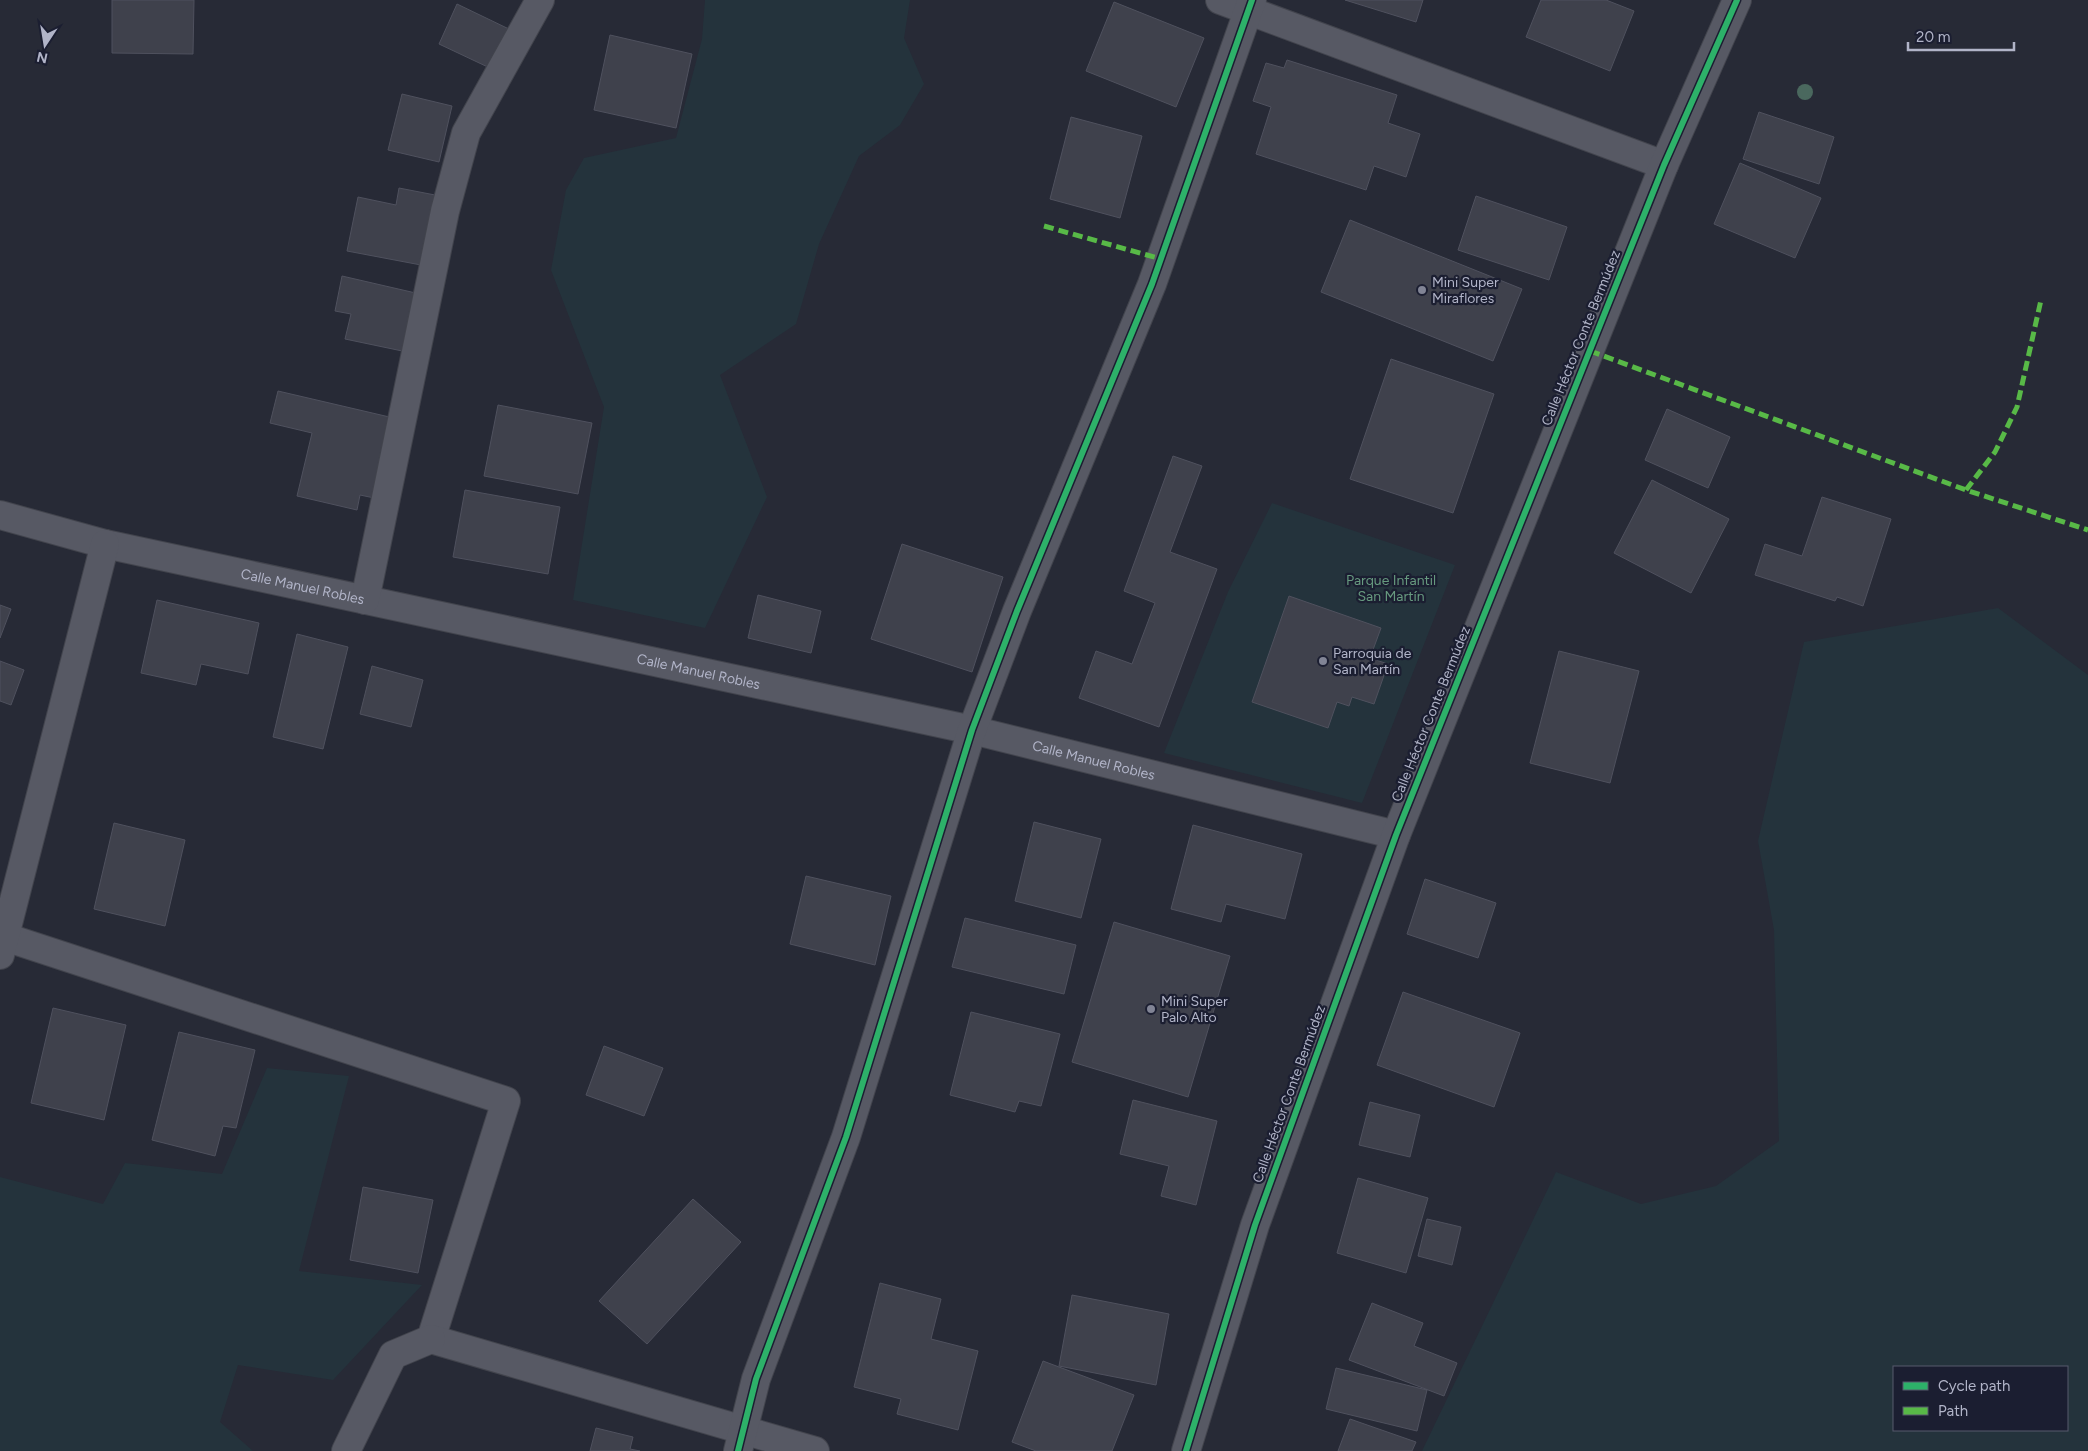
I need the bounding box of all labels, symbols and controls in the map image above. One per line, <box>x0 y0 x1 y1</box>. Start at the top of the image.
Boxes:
north arrow <box>20 20 70 70</box>
scale bar <box>1908 20 2014 52</box>
text: 20 m <box>1916 28 1950 46</box>
text: N <box>35 48 49 67</box>
street label: Calle Héctor Conte Bermúdez <box>1538 248 1624 428</box>
place label: Mini Super Miraflores <box>1432 274 1499 307</box>
marker: Mini Super Miraflores <box>1416 284 1428 296</box>
street label: Calle Manuel Robles <box>239 565 366 608</box>
park label: Parque Infantil San Martín <box>1346 572 1436 605</box>
street label: Calle Héctor Conte Bermúdez <box>1388 624 1474 804</box>
place label: Parroquia de San Martín <box>1333 645 1412 678</box>
street label: Calle Manuel Robles <box>635 650 762 693</box>
marker: Parroquia de San Martín <box>1317 655 1329 667</box>
street label: Calle Manuel Robles <box>1031 737 1157 784</box>
place label: Mini Super Palo Alto <box>1161 993 1228 1026</box>
marker: Mini Super Palo Alto <box>1145 1003 1157 1015</box>
street label: Calle Héctor Conte Bermúdez <box>1249 1003 1329 1185</box>
legend <box>1893 1366 2068 1431</box>
text: Cycle path <box>1938 1377 2010 1395</box>
text: Path <box>1938 1402 1968 1420</box>

